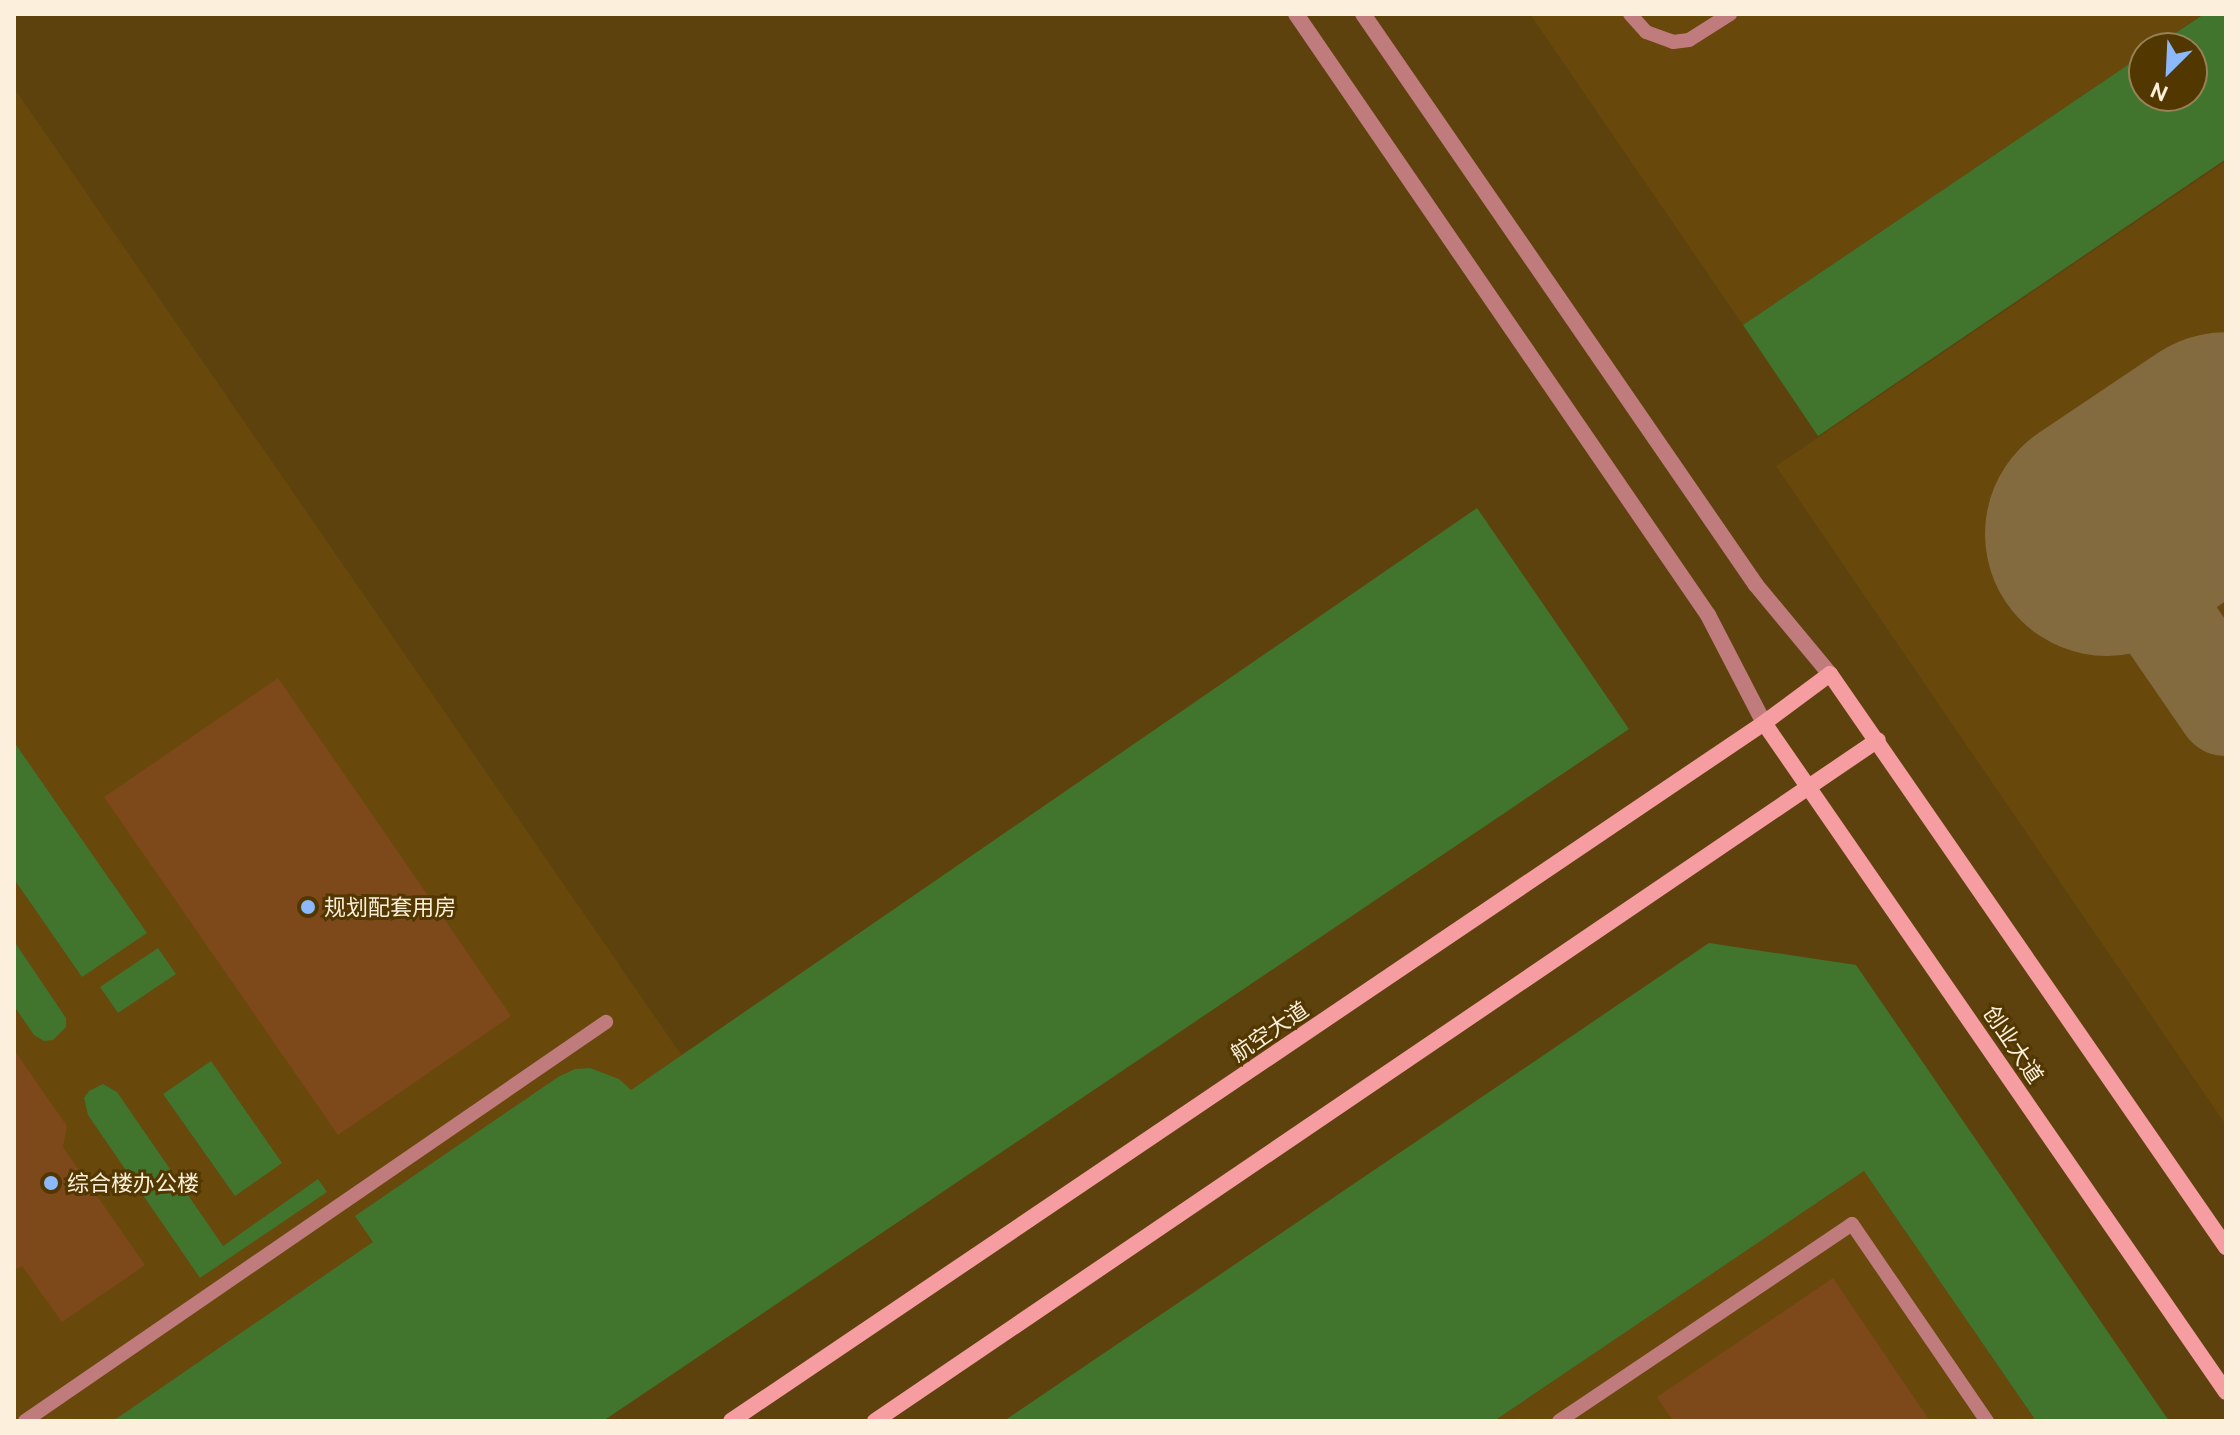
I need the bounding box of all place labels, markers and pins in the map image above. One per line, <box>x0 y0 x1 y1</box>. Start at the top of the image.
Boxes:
place label: 规划配套用房 <box>324 894 456 920</box>
marker: 规划配套用房 <box>299 898 317 916</box>
place label: 综合楼办公楼 <box>67 1170 199 1196</box>
marker: 综合楼办公楼 <box>42 1174 60 1192</box>

